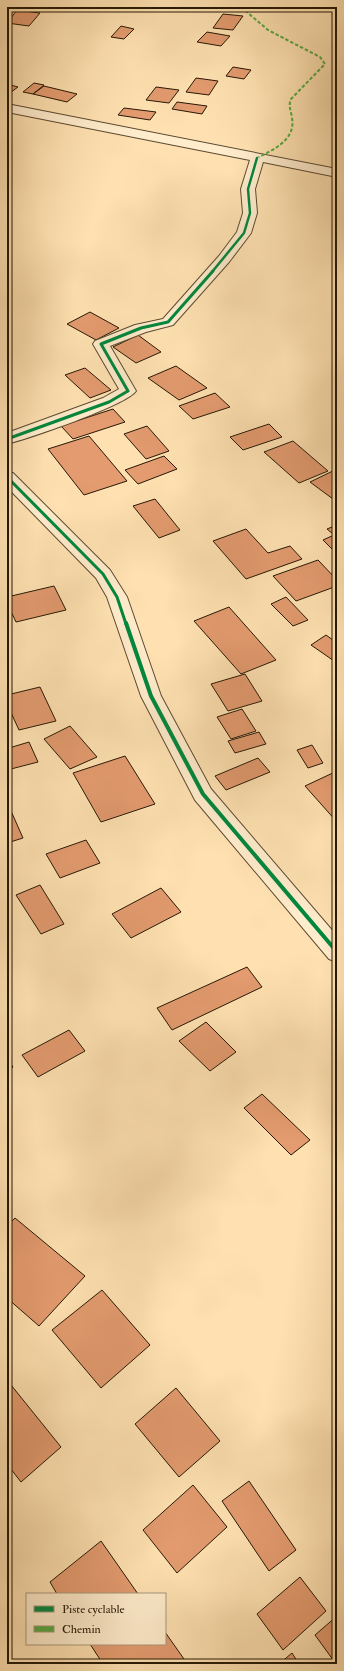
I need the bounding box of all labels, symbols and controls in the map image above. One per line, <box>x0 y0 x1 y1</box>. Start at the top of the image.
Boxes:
legend <box>26 1593 166 1645</box>
text: Piste cyclable <box>62 1602 124 1617</box>
text: Chemin <box>62 1622 101 1637</box>

